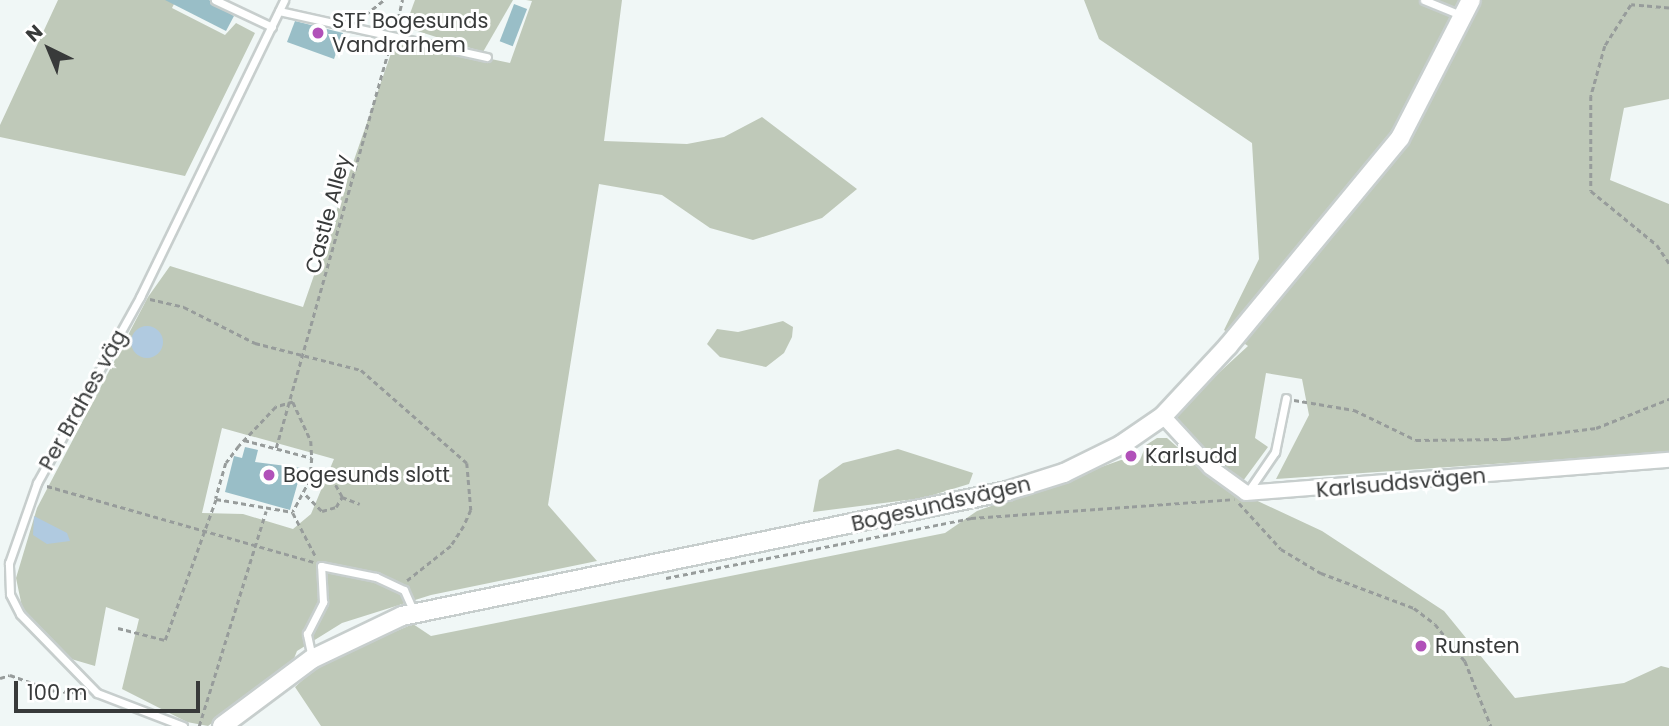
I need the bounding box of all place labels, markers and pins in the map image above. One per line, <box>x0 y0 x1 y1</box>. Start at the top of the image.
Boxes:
place label: STF Bogesunds Vandrarhem <box>332 8 488 58</box>
marker: STF Bogesunds Vandrarhem <box>310 25 326 41</box>
place label: Karlsudd <box>1145 443 1238 469</box>
marker: Karlsudd <box>1123 448 1139 464</box>
place label: Bogesunds slott <box>283 462 450 488</box>
marker: Bogesunds slott <box>261 467 277 483</box>
place label: Runsten <box>1435 633 1520 659</box>
marker: Runsten <box>1413 638 1429 654</box>

